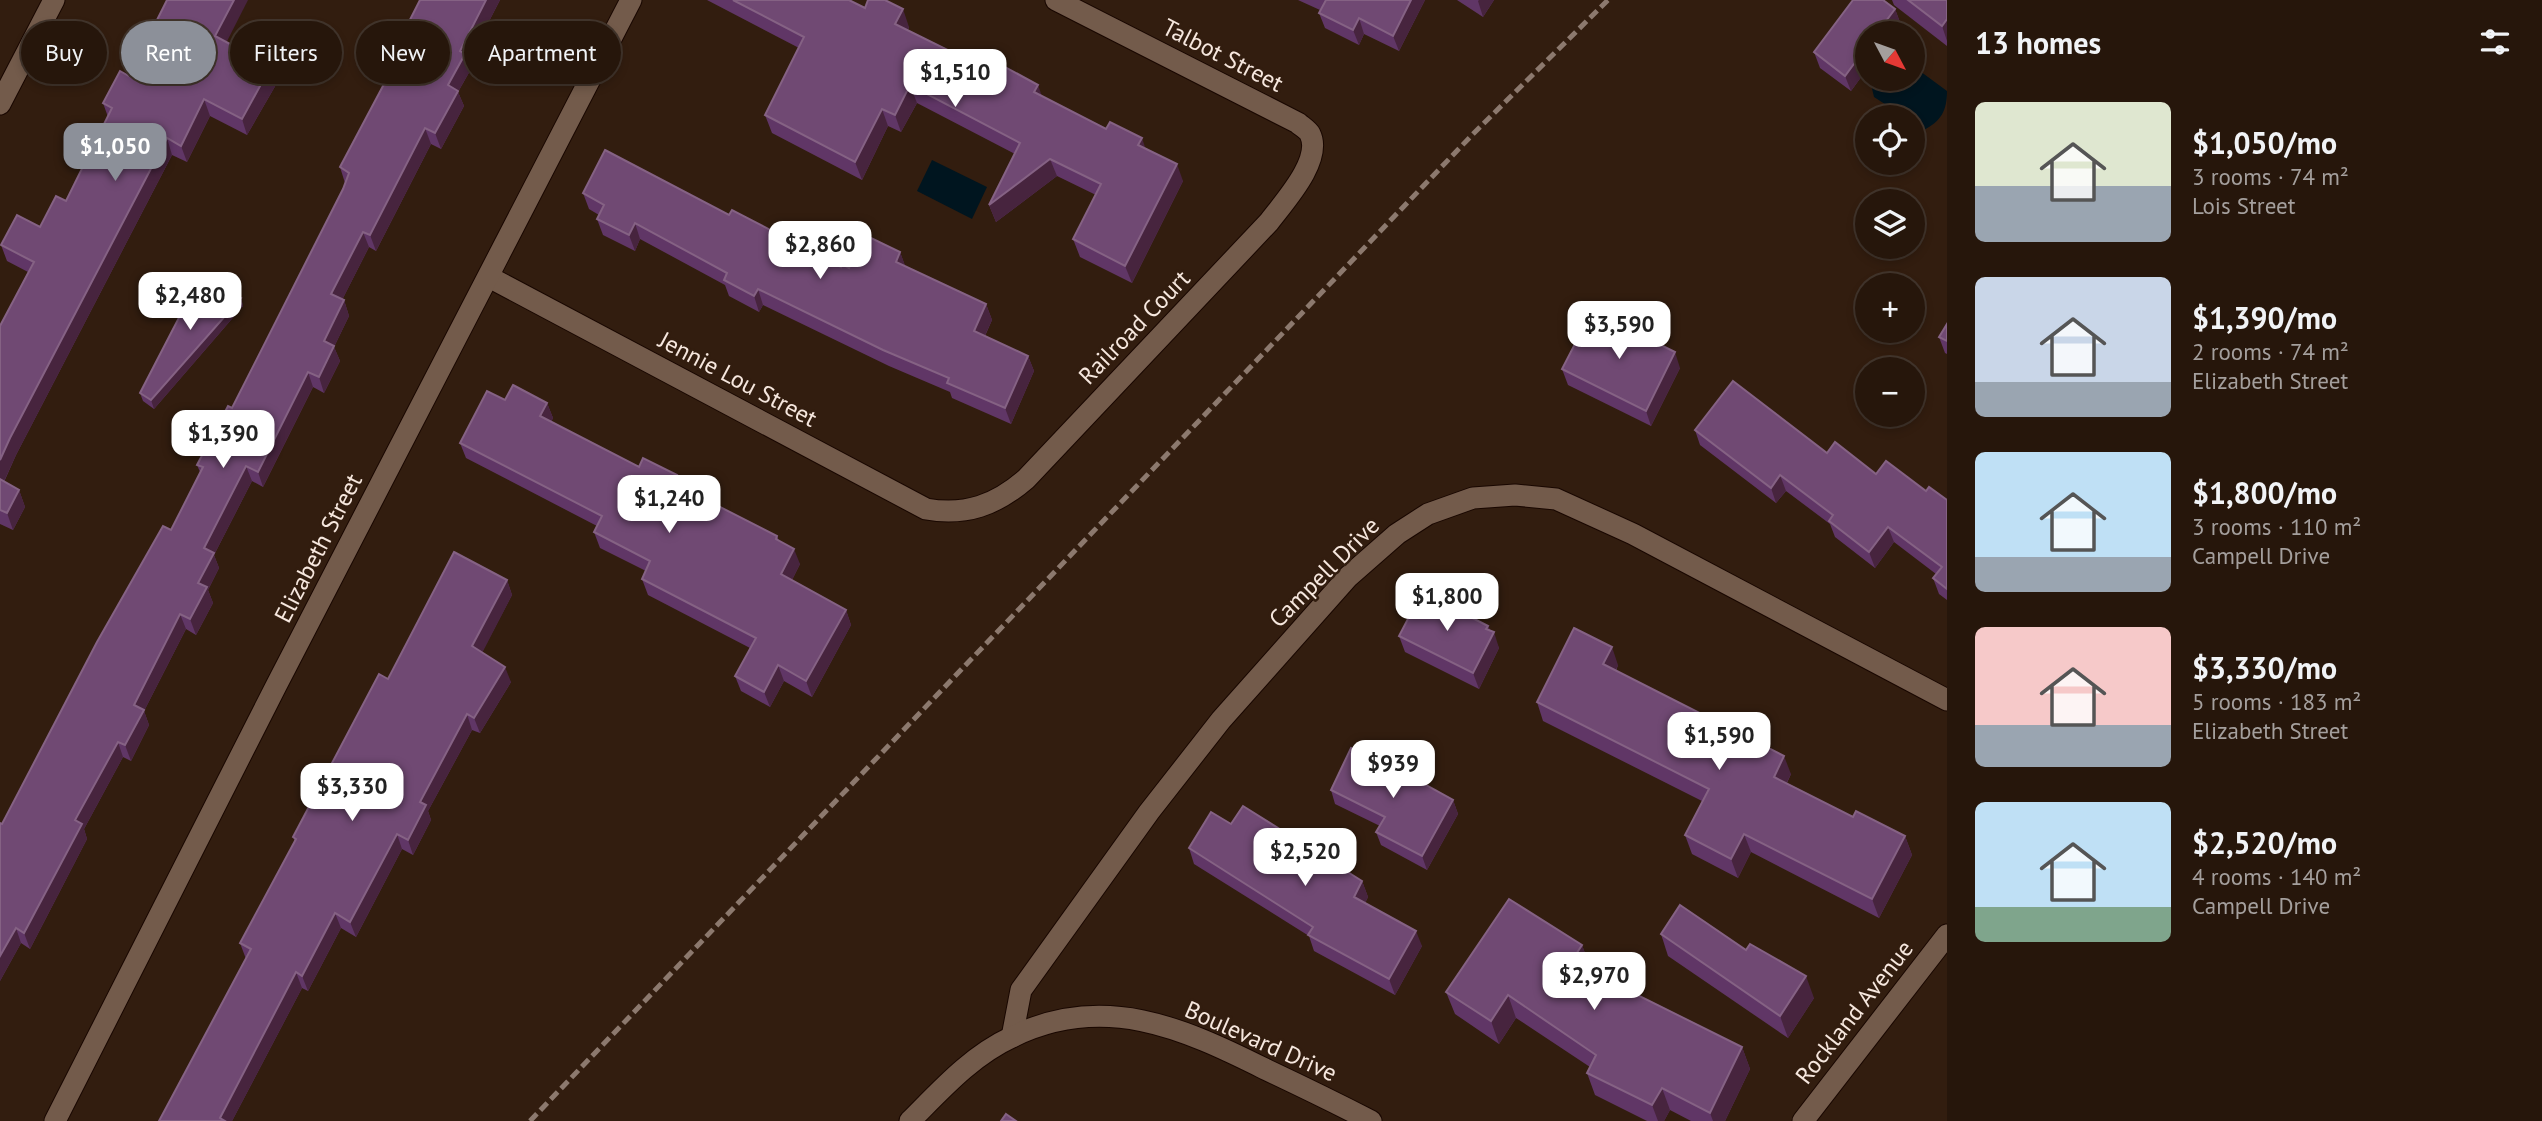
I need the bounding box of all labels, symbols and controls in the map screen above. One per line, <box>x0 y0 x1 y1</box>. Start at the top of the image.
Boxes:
street label: Talbot Street <box>1157 11 1289 99</box>
chip: Buy <box>21 21 107 84</box>
chip: Rent <box>121 21 216 84</box>
chip: Filters <box>230 21 342 84</box>
chip: New <box>356 21 450 84</box>
chip: Apartment <box>464 21 621 84</box>
north arrow <box>1855 21 1925 91</box>
map controls <box>1855 21 1925 427</box>
text: 13 homes <box>1975 23 2101 62</box>
icon: filters <box>2476 23 2514 61</box>
pin: $1,510 <box>898 50 1012 109</box>
text: $1,510 <box>919 57 991 86</box>
button: locate <box>1855 105 1925 175</box>
text: $1,050/mo <box>2192 123 2337 162</box>
pin: $1,050 <box>58 124 172 183</box>
icon: home <box>2031 130 2115 214</box>
text: $1,050 <box>79 131 151 160</box>
text: 3 rooms · 74 m² <box>2192 162 2349 191</box>
button: layers <box>1855 189 1925 259</box>
text: Lois Street <box>2192 191 2296 220</box>
pin: $2,860 <box>763 222 877 281</box>
text: $2,860 <box>784 229 856 258</box>
street label: Railroad Court <box>1072 263 1196 391</box>
pin: $2,480 <box>133 272 247 332</box>
button: + <box>1855 273 1925 343</box>
text: $2,480 <box>154 280 226 309</box>
text: $1,390/mo <box>2192 298 2337 337</box>
pin: $3,590 <box>1562 302 1676 361</box>
icon: home <box>2031 305 2115 389</box>
text: $3,590 <box>1583 309 1655 338</box>
street label: Jennie Lou Street <box>653 324 823 434</box>
text: 2 rooms · 74 m² <box>2192 337 2349 366</box>
button: − <box>1855 357 1925 427</box>
text: Elizabeth Street <box>2192 366 2348 395</box>
pin: $1,390 <box>166 410 280 470</box>
text: $1,390 <box>187 418 259 447</box>
street label: Elizabeth Street <box>267 468 369 628</box>
text: $1,800/mo <box>2192 473 2337 512</box>
pin: $1,240 <box>612 476 726 535</box>
icon: home <box>2031 480 2115 564</box>
text: $1,240 <box>633 483 705 512</box>
street label: Campell Drive <box>1262 510 1386 634</box>
text: 3 rooms · 110 m² <box>2192 512 2361 541</box>
text: Campell Drive <box>2192 541 2330 570</box>
pin: $1,800 <box>1390 574 1504 633</box>
text: $1,800 <box>1411 581 1483 610</box>
text: $3,330/mo <box>2192 648 2337 687</box>
icon: home <box>2031 655 2115 739</box>
text: 5 rooms · 183 m² <box>2192 687 2361 716</box>
pin: $1,590 <box>1662 712 1776 772</box>
text: Elizabeth Street <box>2192 716 2348 745</box>
text: $1,590 <box>1683 720 1755 749</box>
pin: $939 <box>1352 740 1434 800</box>
text: $939 <box>1367 748 1419 777</box>
pin: $3,330 <box>295 764 409 823</box>
text: $3,330 <box>316 771 388 800</box>
text: $2,520/mo <box>2192 823 2337 862</box>
pin: $2,520 <box>1248 828 1362 888</box>
icon: home <box>2031 830 2115 914</box>
text: $2,520 <box>1269 836 1341 865</box>
text: 4 rooms · 140 m² <box>2192 862 2361 891</box>
text: Campell Drive <box>2192 891 2330 920</box>
street label: Rockland Avenue <box>1788 934 1920 1090</box>
pin: $2,970 <box>1537 953 1651 1012</box>
text: $2,970 <box>1558 960 1630 989</box>
street label: Boulevard Drive <box>1180 994 1342 1088</box>

